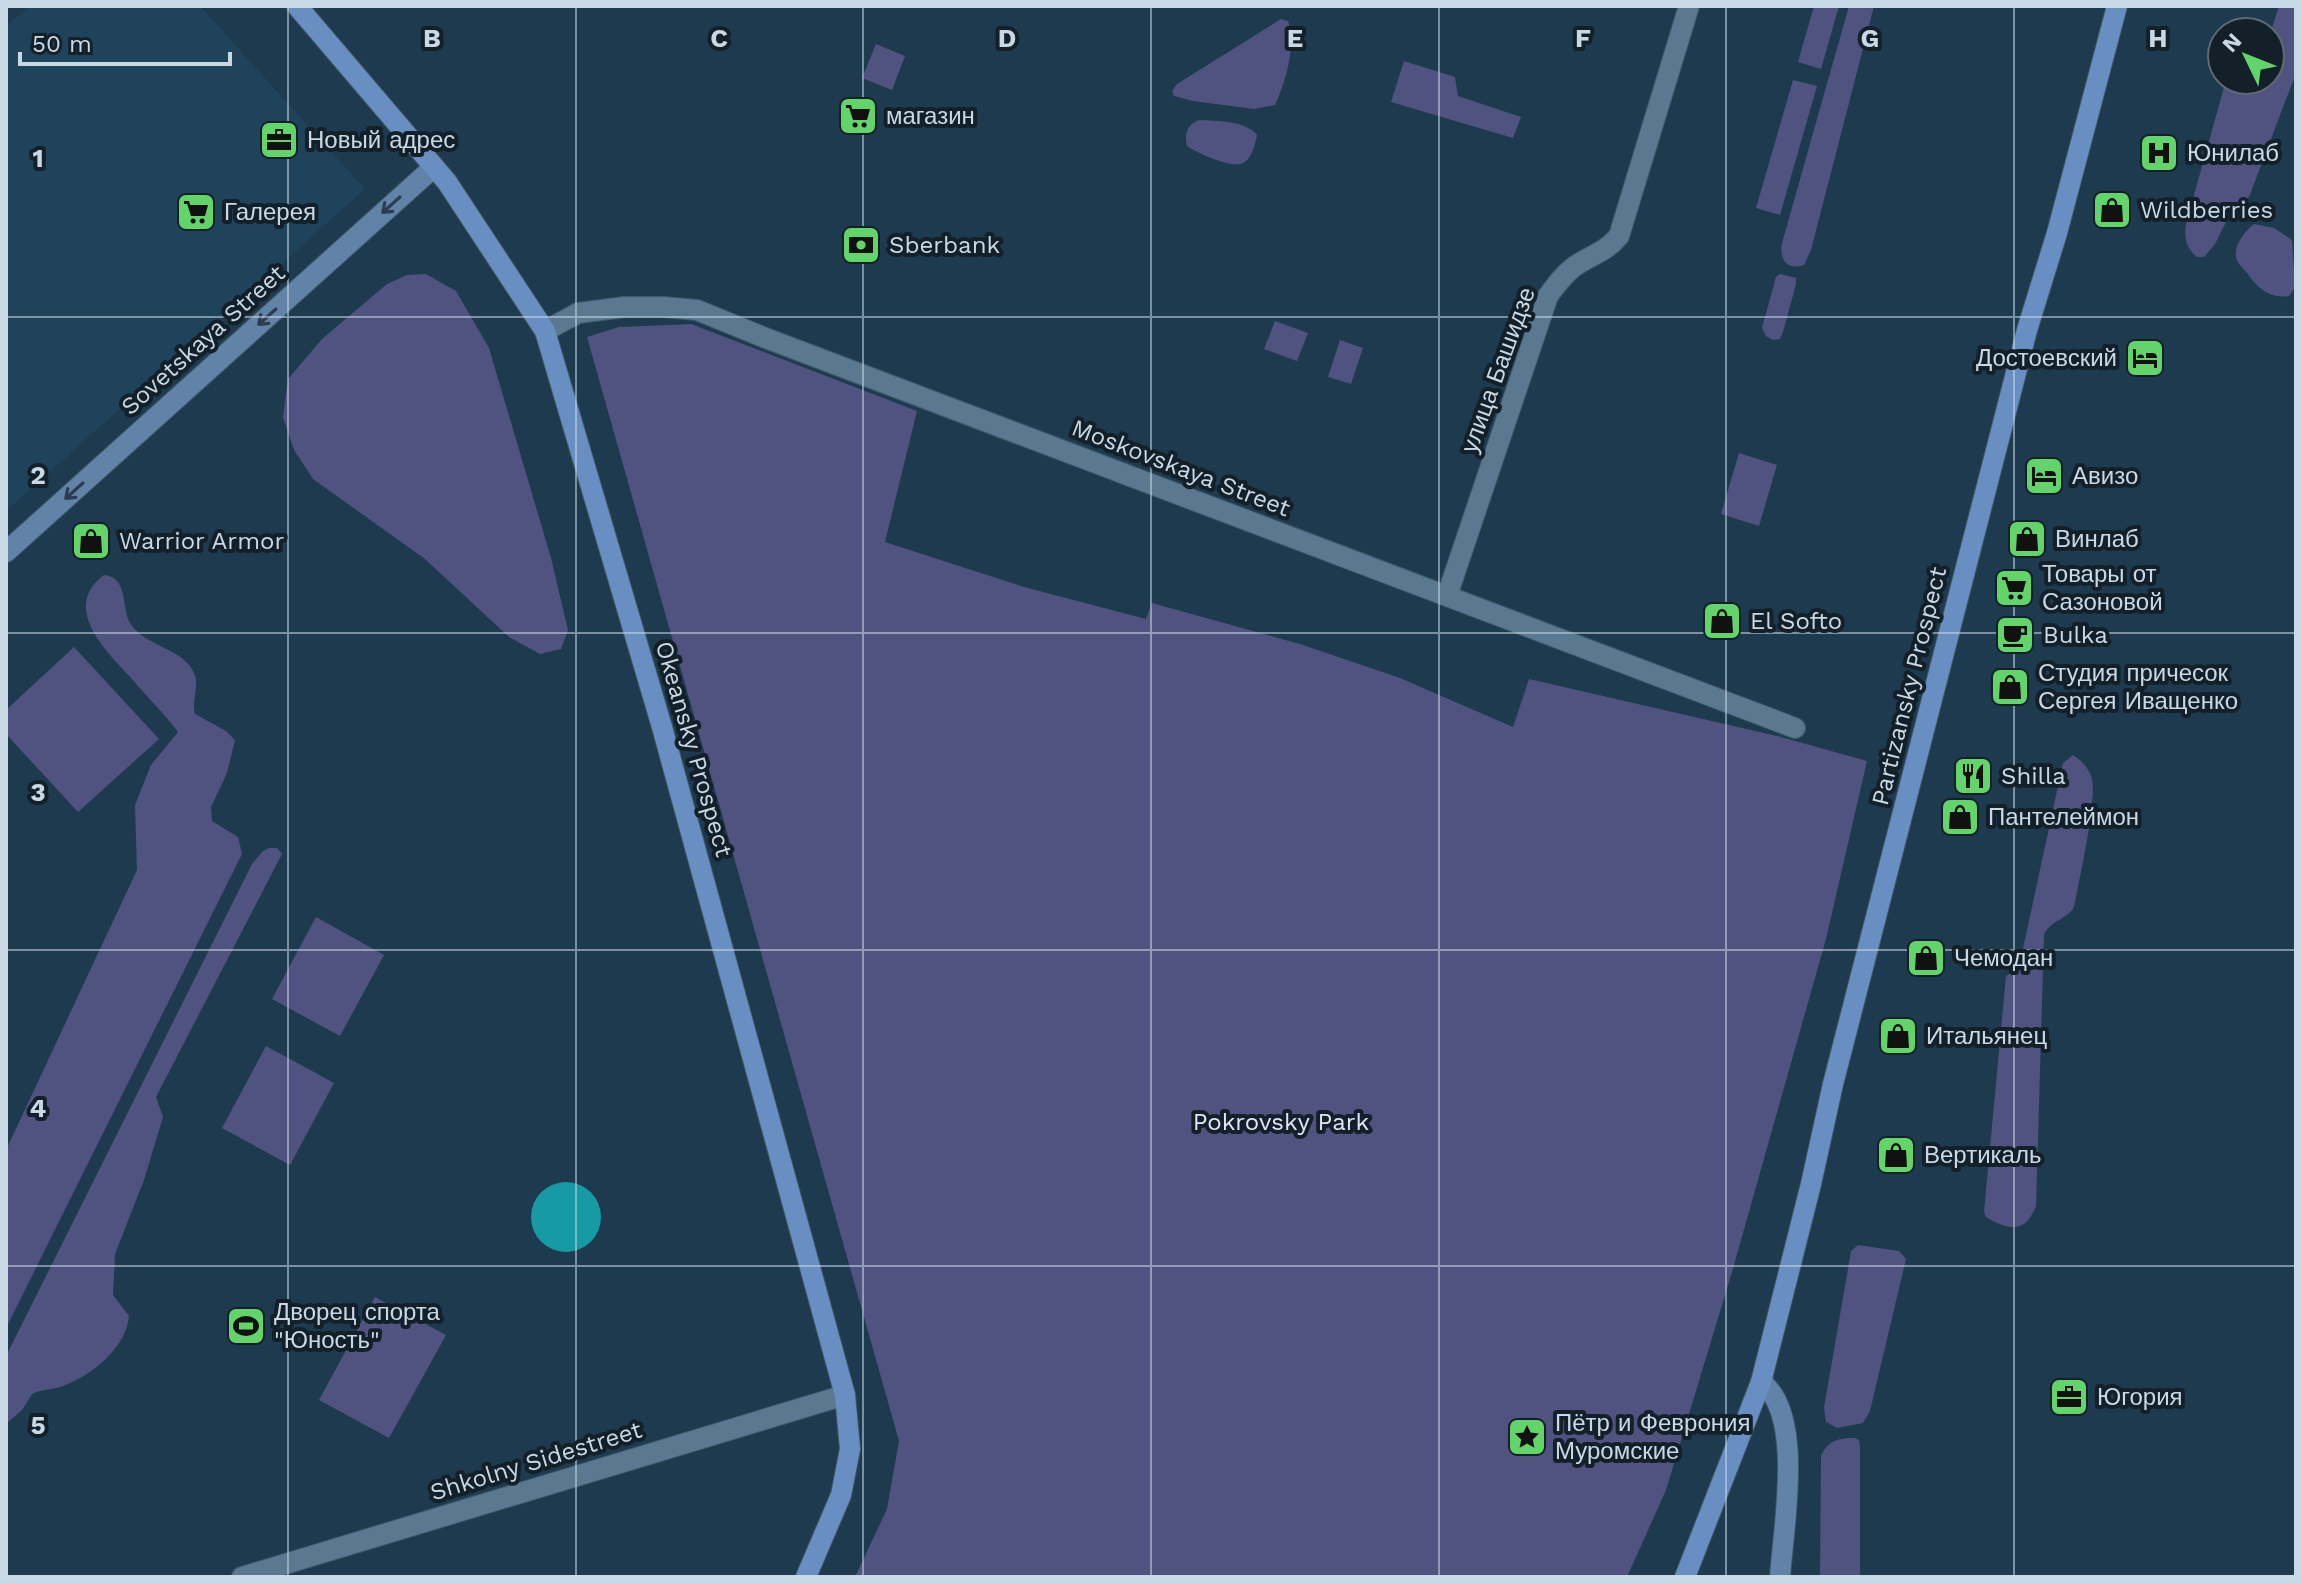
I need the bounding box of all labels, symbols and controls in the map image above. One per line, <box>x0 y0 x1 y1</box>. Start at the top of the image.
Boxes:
scale bar <box>20 16 230 66</box>
north arrow <box>2206 16 2286 96</box>
text: B <box>423 23 441 53</box>
text: C <box>710 23 728 53</box>
text: D <box>998 23 1016 53</box>
text: E <box>1287 23 1303 53</box>
text: F <box>1575 23 1591 53</box>
text: G <box>1861 23 1879 53</box>
text: H <box>2148 23 2168 53</box>
text: N <box>2217 28 2246 57</box>
text: 50 m <box>32 30 92 58</box>
supermarket icon: магазин <box>837 95 879 137</box>
place label: магазин <box>886 102 975 130</box>
office icon: Новый адрес <box>258 119 300 161</box>
place label: Новый адрес <box>307 126 455 154</box>
hospital icon: Юнилаб <box>2138 132 2180 174</box>
place label: Юнилаб <box>2187 139 2279 167</box>
text: 1 <box>32 143 44 173</box>
shop icon: Wildberries <box>2091 189 2133 231</box>
supermarket icon: Галерея <box>175 191 217 233</box>
one-way arrow <box>382 196 402 214</box>
place label: Wildberries <box>2140 196 2273 224</box>
place label: Галерея <box>224 198 316 226</box>
bank icon: Sberbank <box>840 224 882 266</box>
place label: Sberbank <box>889 231 1001 259</box>
street label: Sovetskaya Street <box>116 259 290 421</box>
street label: улица Башидзе <box>1455 283 1541 457</box>
one-way arrow <box>257 307 278 326</box>
hotel icon: Достоевский <box>2124 337 2166 379</box>
place label: Достоевский <box>1976 344 2117 372</box>
street label: Moskovskaya Street <box>1068 413 1294 523</box>
hotel icon: Авизо <box>2023 455 2065 497</box>
text: 2 <box>30 460 46 490</box>
place label: Авизо <box>2072 462 2138 490</box>
one-way arrow <box>64 482 84 501</box>
shop icon: Винлаб <box>2006 518 2048 560</box>
shop icon: Warrior Armor <box>70 520 112 562</box>
place label: Винлаб <box>2055 525 2139 553</box>
place label: Warrior Armor <box>119 527 284 555</box>
place label: Товары от Сазоновой <box>2042 560 2163 616</box>
street label: Partizansky Prospect <box>1866 564 1952 808</box>
supermarket icon: Товары от Сазоновой <box>1993 567 2035 609</box>
shop icon: El Softo <box>1701 600 1743 642</box>
place label: El Softo <box>1750 607 1842 635</box>
cafe icon: Bulka <box>1994 614 2036 656</box>
place label: Bulka <box>2043 621 2108 649</box>
street label: Okeansky Prospect <box>650 638 738 860</box>
place label: Студия причесок Сергея Иващенко <box>2038 659 2238 715</box>
shop icon: Студия причесок Сергея Иващенко <box>1989 666 2031 708</box>
restaurant icon: Shilla <box>1952 755 1994 797</box>
place label: Shilla <box>2001 762 2066 790</box>
text: 3 <box>30 777 46 807</box>
shop icon: Пантелеймон <box>1939 796 1981 838</box>
place label: Пантелеймон <box>1988 803 2139 831</box>
shop icon: Чемодан <box>1905 937 1947 979</box>
place label: Чемодан <box>1954 944 2053 972</box>
shop icon: Итальянец <box>1877 1015 1919 1057</box>
place label: Итальянец <box>1926 1022 2047 1050</box>
text: 4 <box>30 1093 47 1123</box>
park label: Pokrovsky Park <box>1193 1108 1370 1136</box>
shop icon: Вертикаль <box>1875 1134 1917 1176</box>
place label: Вертикаль <box>1924 1141 2041 1169</box>
place label: Дворец спорта "Юность" <box>274 1298 441 1354</box>
sports icon: Дворец спорта "Юность" <box>225 1305 267 1347</box>
office icon: Югория <box>2048 1376 2090 1418</box>
place label: Югория <box>2097 1383 2183 1411</box>
place label: Пётр и Феврония Муромские <box>1555 1409 1750 1465</box>
text: 5 <box>30 1410 46 1440</box>
street label: Shkolny Sidestreet <box>427 1415 645 1507</box>
place icon: Пётр и Феврония Муромские <box>1506 1416 1548 1458</box>

